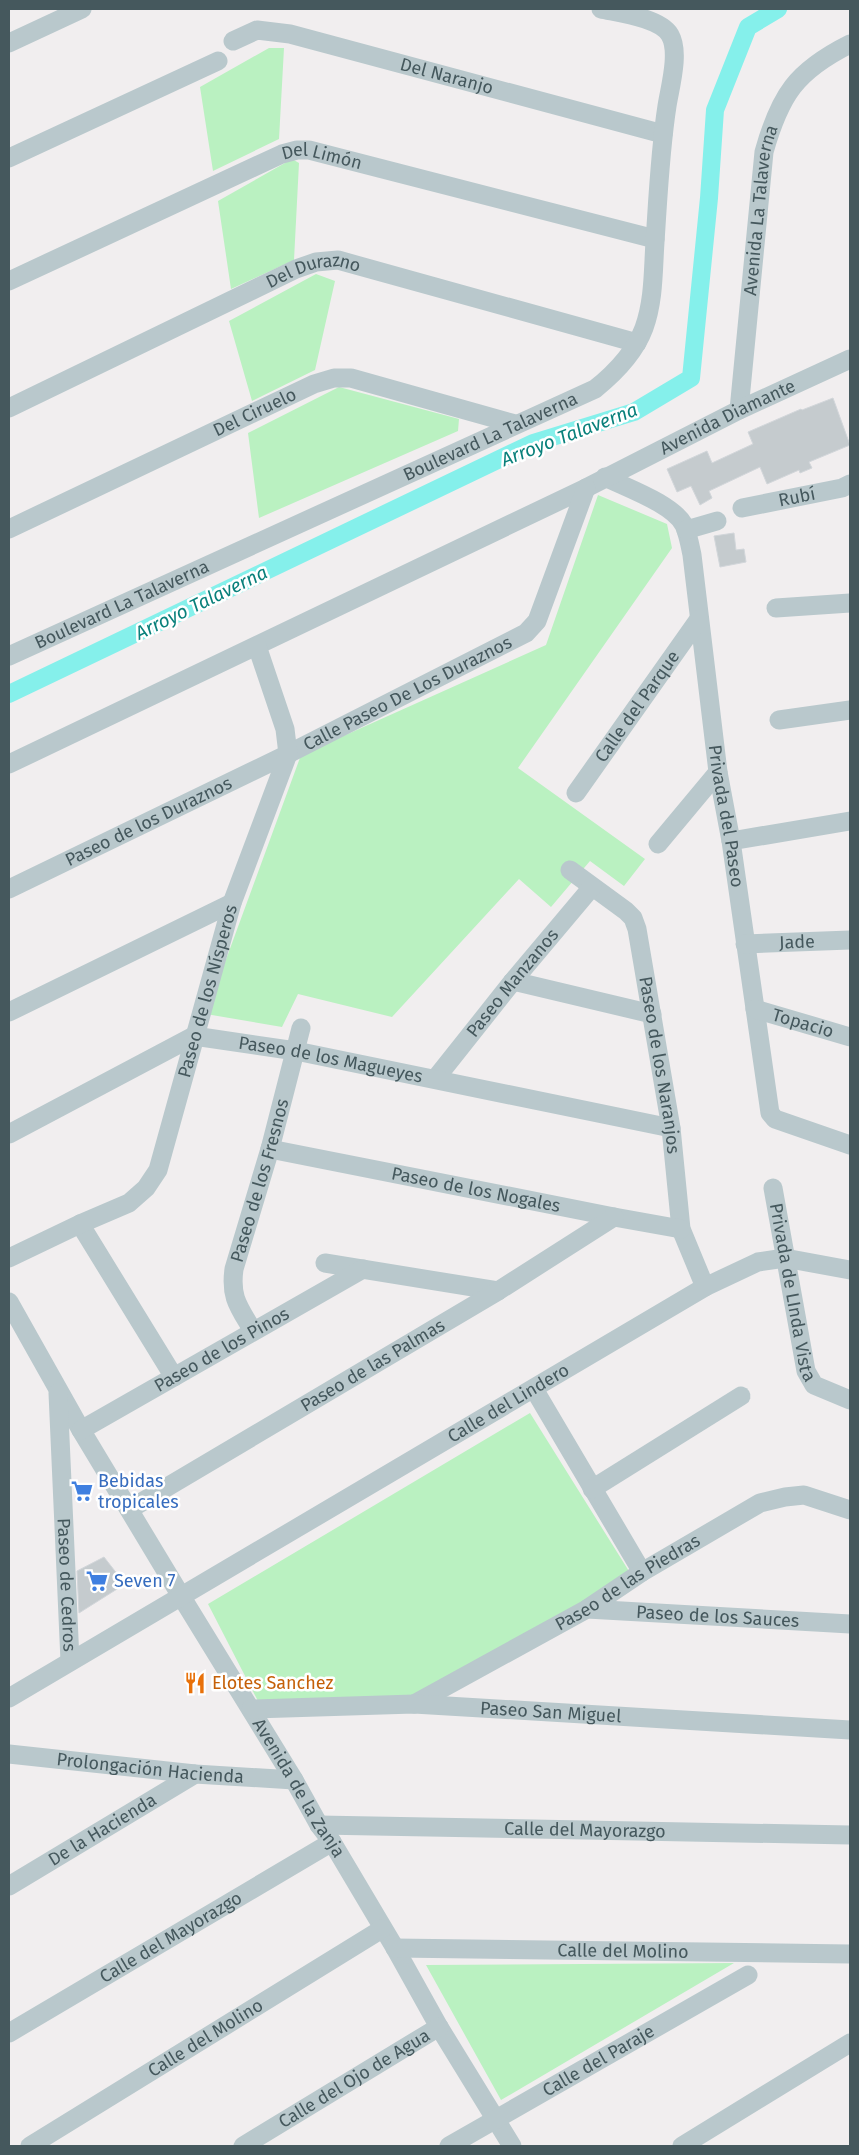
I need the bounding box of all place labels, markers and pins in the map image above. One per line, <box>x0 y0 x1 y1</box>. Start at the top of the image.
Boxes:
place label: Bebidas tropicales <box>98 1470 179 1513</box>
supermarket icon: Bebidas tropicales <box>69 1478 95 1504</box>
supermarket icon: Seven 7 <box>84 1568 110 1594</box>
place label: Seven 7 <box>114 1570 175 1592</box>
restaurant icon: Elotes Sanchez <box>182 1670 208 1696</box>
place label: Elotes Sanchez <box>212 1672 333 1694</box>

